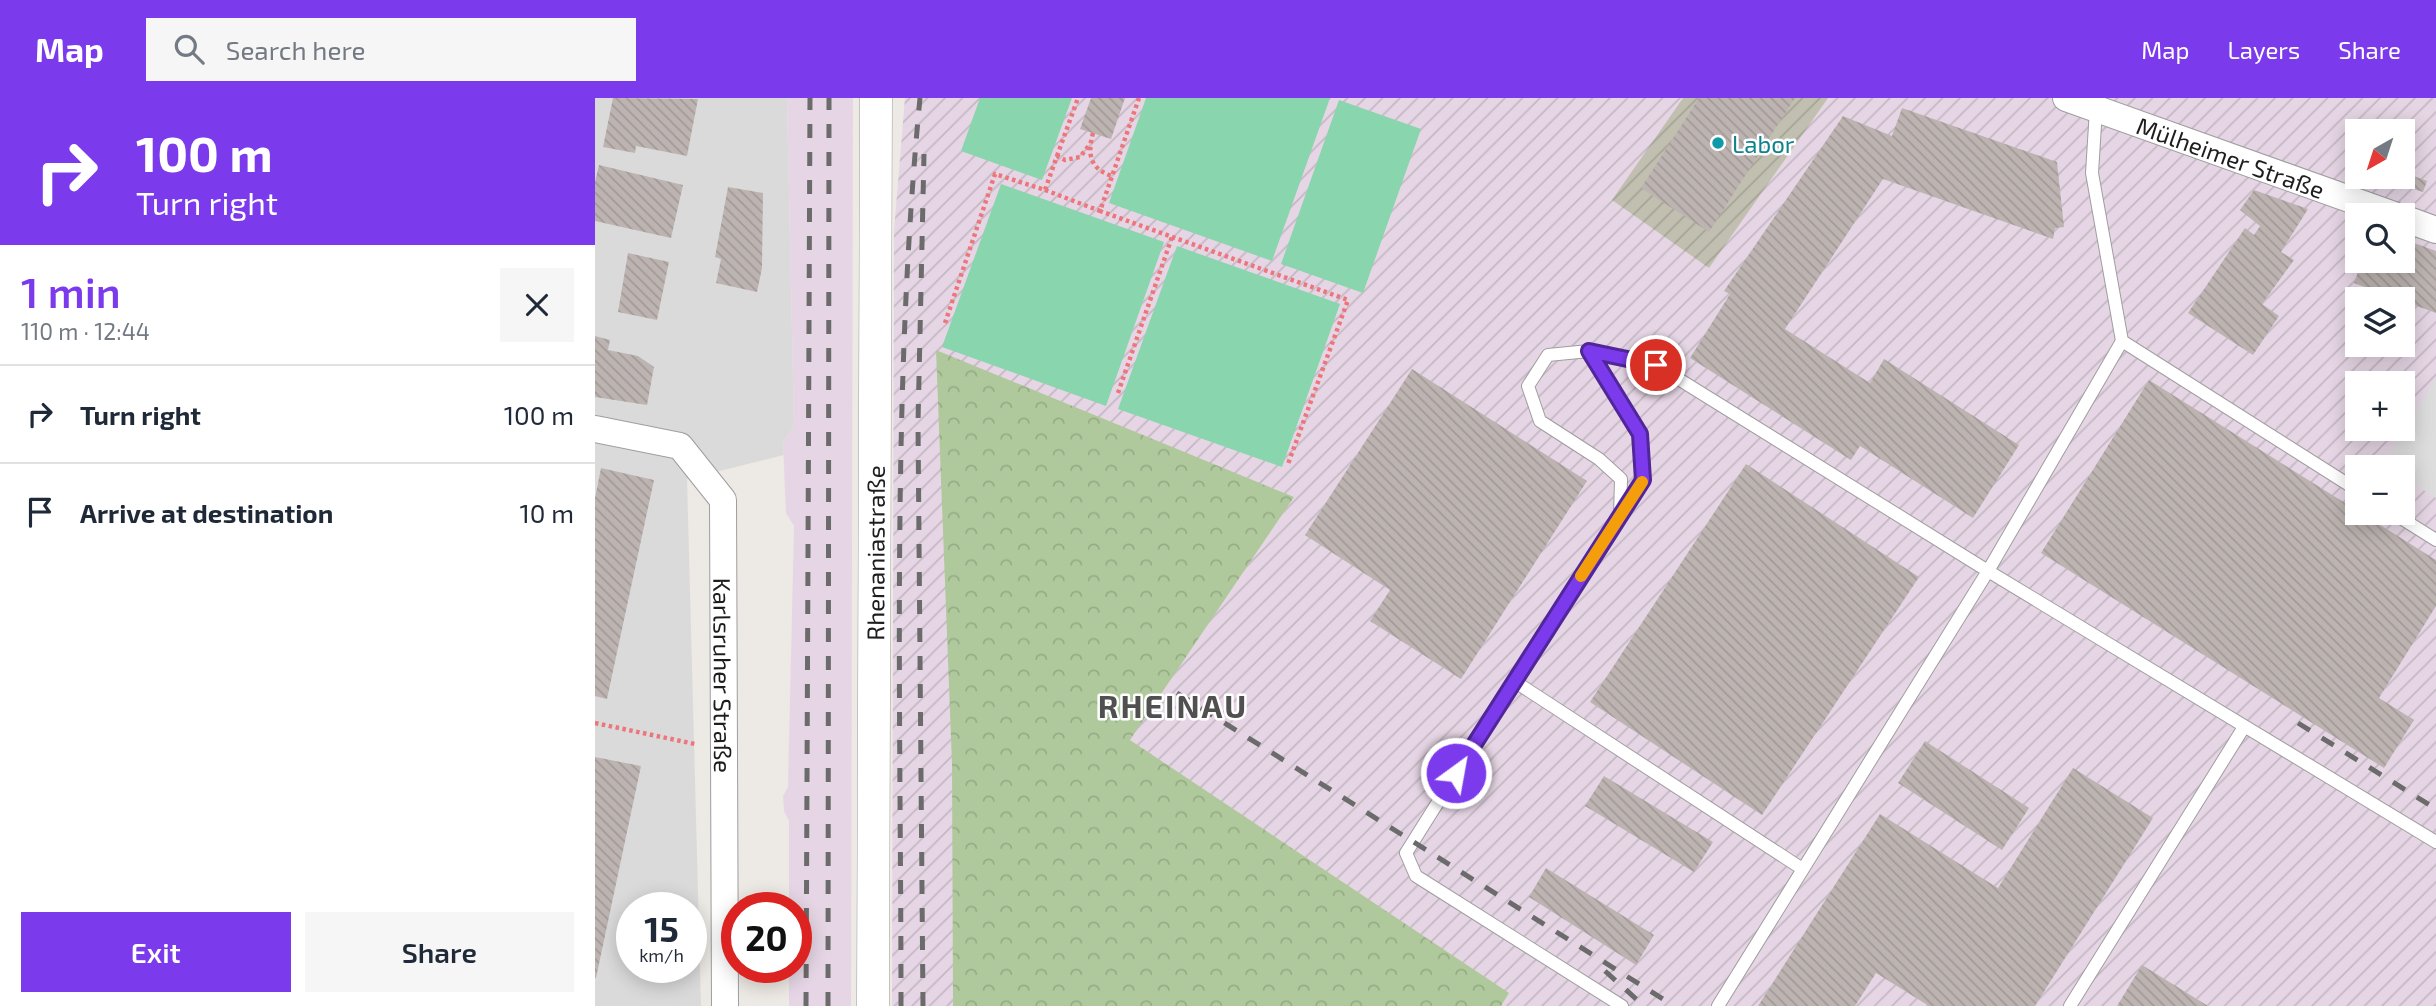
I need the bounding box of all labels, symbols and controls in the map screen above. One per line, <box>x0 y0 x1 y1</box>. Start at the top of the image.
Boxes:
search box <box>146 18 636 81</box>
text: Map <box>35 29 104 69</box>
icon: search <box>170 30 208 68</box>
text: Search here <box>226 34 365 65</box>
text: Map <box>2141 35 2189 64</box>
text: Layers <box>2227 35 2300 64</box>
text: Share <box>2338 35 2401 64</box>
street label: Mülheimer Straße <box>2133 110 2329 204</box>
north arrow <box>2345 119 2415 189</box>
map controls <box>2345 119 2415 525</box>
text: 100 m <box>136 123 273 182</box>
icon: right <box>21 126 112 217</box>
place label: Labor <box>1732 129 1795 158</box>
marker: Labor <box>1710 135 1726 151</box>
text: Turn right <box>136 183 278 221</box>
button: search <box>2345 203 2415 273</box>
text: 1 min <box>21 266 121 316</box>
button: close <box>500 268 574 342</box>
button: layers <box>2345 287 2415 357</box>
text: 110 m · 12:44 <box>21 317 150 345</box>
pin <box>1626 335 1686 395</box>
icon: arrive <box>1637 346 1675 384</box>
button: + <box>2345 371 2415 441</box>
icon: right <box>21 395 59 433</box>
text: Turn right <box>80 399 201 430</box>
text: 100 m <box>504 399 574 430</box>
button: − <box>2345 455 2415 525</box>
street label: Rhenaniastraße <box>860 465 889 641</box>
icon: arrive <box>21 493 59 531</box>
text: Arrive at destination <box>80 497 333 528</box>
text: 10 m <box>519 497 574 528</box>
street label: Karlsruher Straße <box>709 578 739 773</box>
district label: RHEINAU <box>1098 686 1248 724</box>
position arrow <box>1419 736 1493 810</box>
speed limit sign: 20 <box>721 892 812 983</box>
text: 15 <box>644 907 679 949</box>
button: Exit <box>21 912 291 992</box>
button: Share <box>305 912 574 992</box>
text: km/h <box>639 944 684 966</box>

